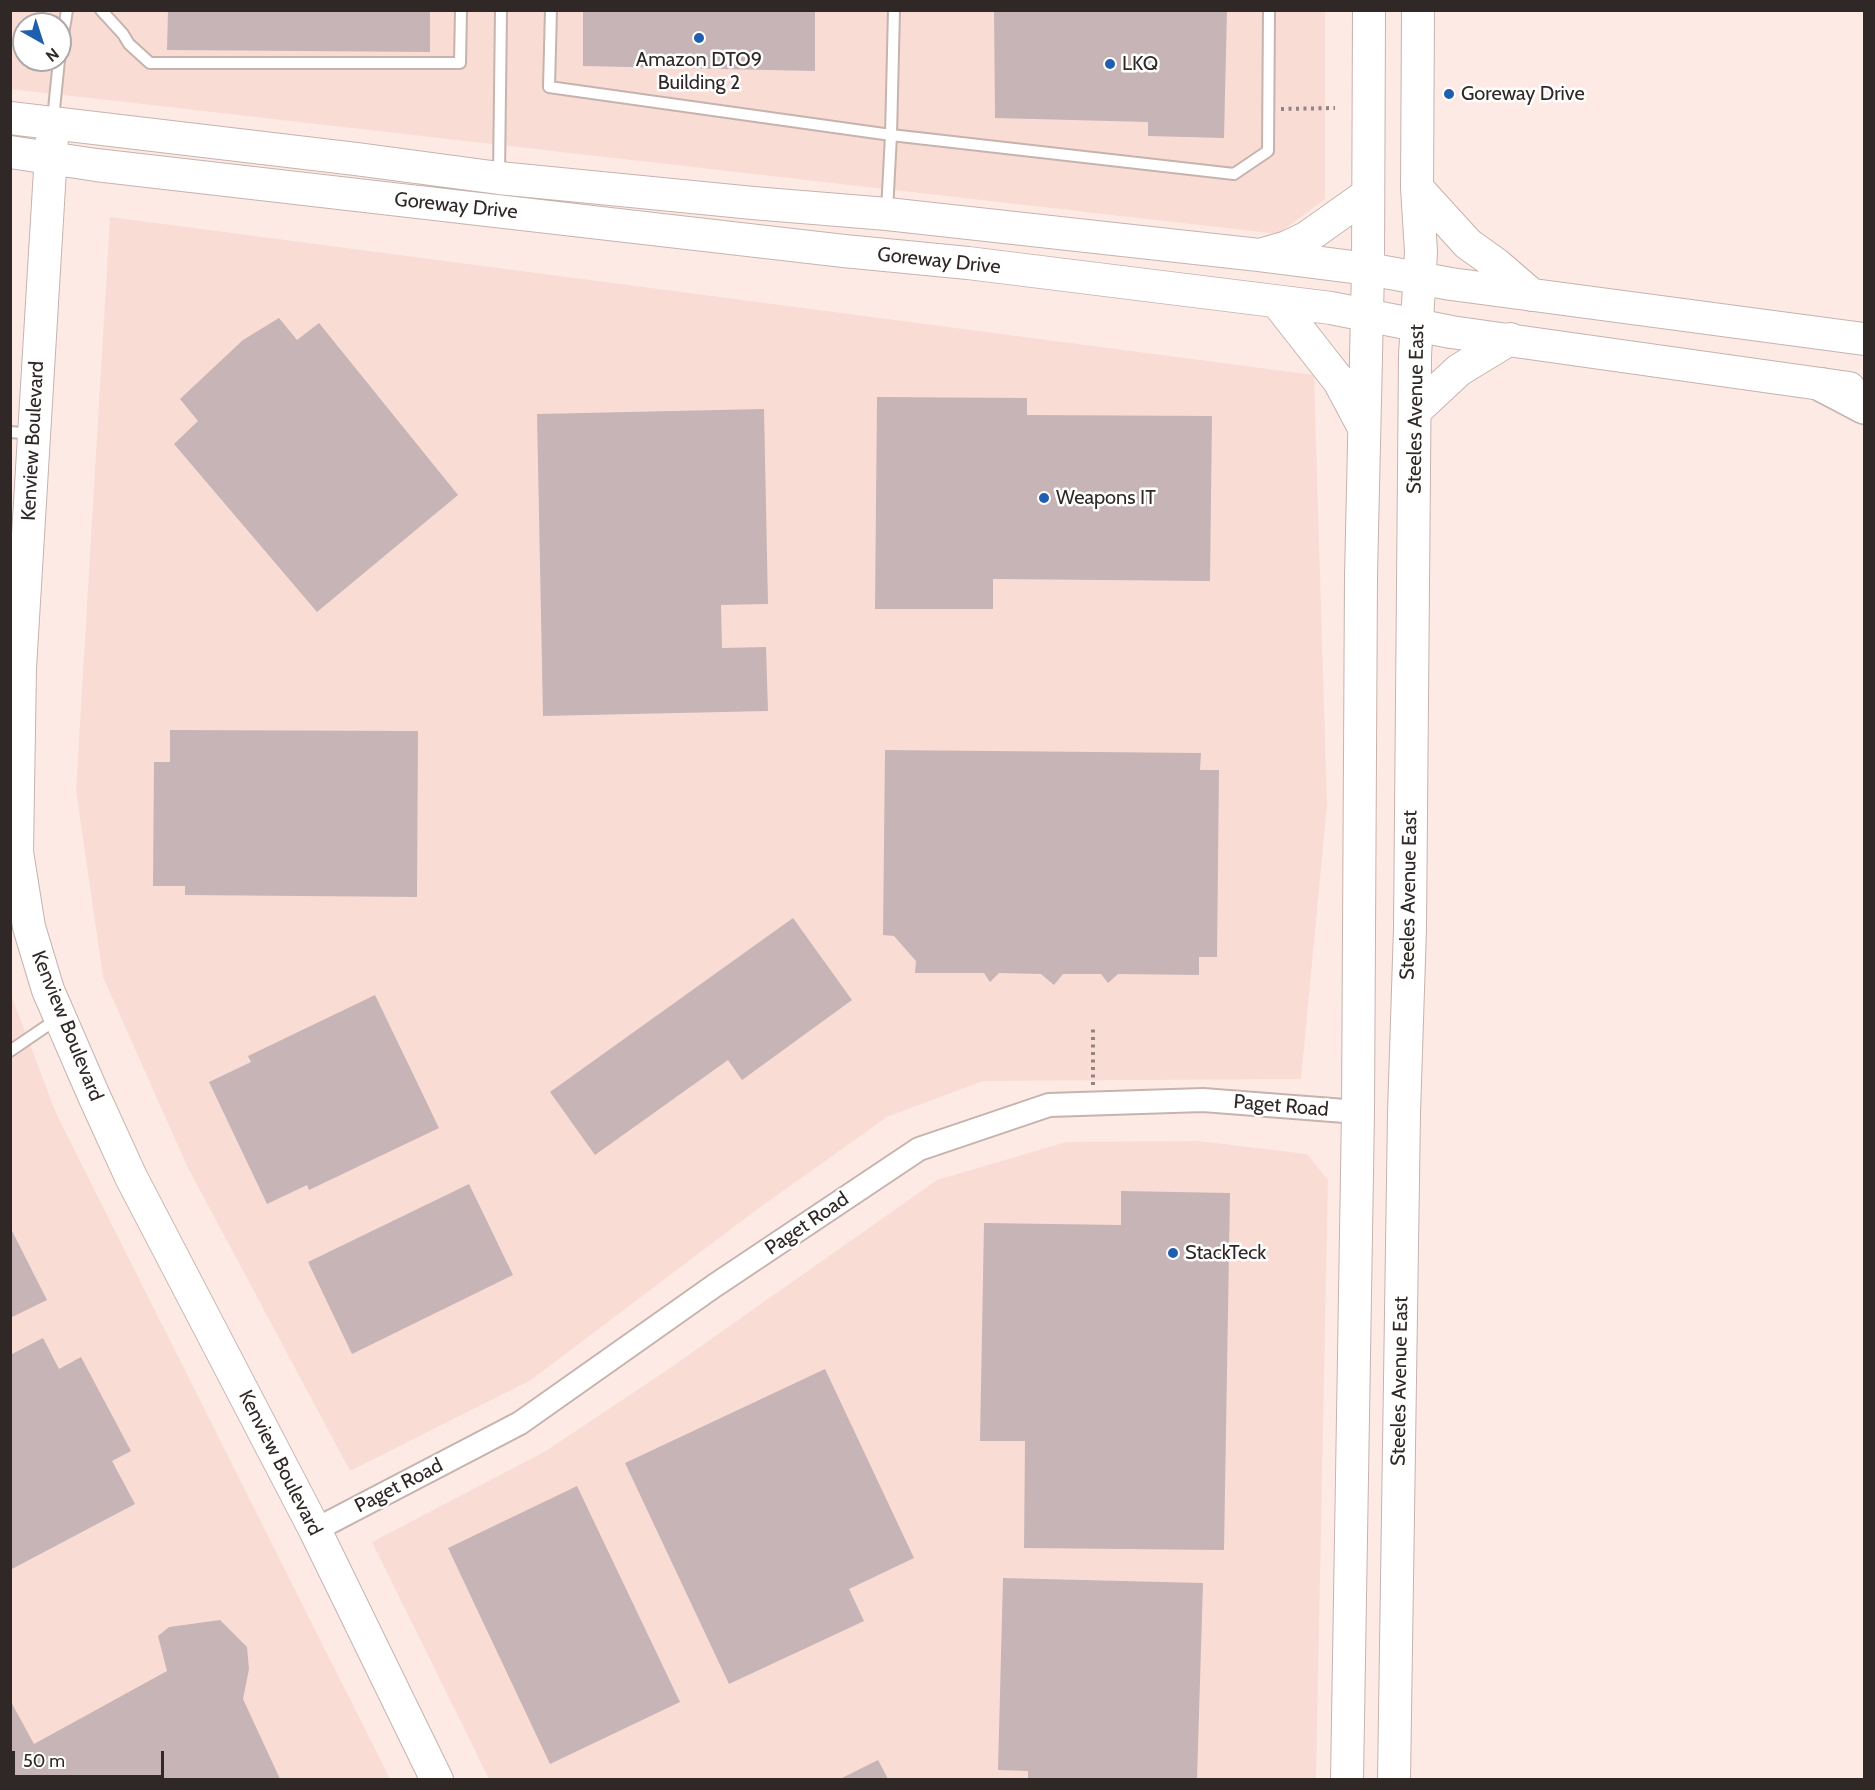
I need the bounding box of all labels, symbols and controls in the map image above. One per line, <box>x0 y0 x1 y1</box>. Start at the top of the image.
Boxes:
north arrow <box>12 12 72 72</box>
marker: Amazon DTO9 Building 2 <box>692 31 706 45</box>
text: N <box>42 44 63 66</box>
place label: Amazon DTO9 Building 2 <box>636 48 762 95</box>
place label: LKQ <box>1122 52 1158 76</box>
marker: LKQ <box>1103 57 1117 71</box>
place label: Goreway Drive <box>1461 82 1585 106</box>
marker: Goreway Drive <box>1442 87 1456 101</box>
street label: Goreway Drive <box>393 188 519 224</box>
street label: Goreway Drive <box>876 243 1002 279</box>
street label: Steeles Avenue East <box>1403 324 1429 494</box>
street label: Kenview Boulevard <box>17 361 49 521</box>
place label: Weapons IT <box>1056 486 1156 510</box>
marker: Weapons IT <box>1037 491 1051 505</box>
street label: Steeles Avenue East <box>1396 810 1422 980</box>
street label: Kenview Boulevard <box>26 947 108 1105</box>
street label: Paget Road <box>1232 1090 1330 1122</box>
street label: Paget Road <box>761 1187 853 1261</box>
place label: StackTeck <box>1185 1241 1266 1265</box>
marker: StackTeck <box>1166 1246 1180 1260</box>
street label: Steeles Avenue East <box>1387 1296 1413 1466</box>
street label: Kenview Boulevard <box>233 1386 327 1540</box>
street label: Paget Road <box>351 1454 447 1518</box>
scale bar <box>15 1739 166 1777</box>
text: 50 m <box>23 1750 65 1772</box>

